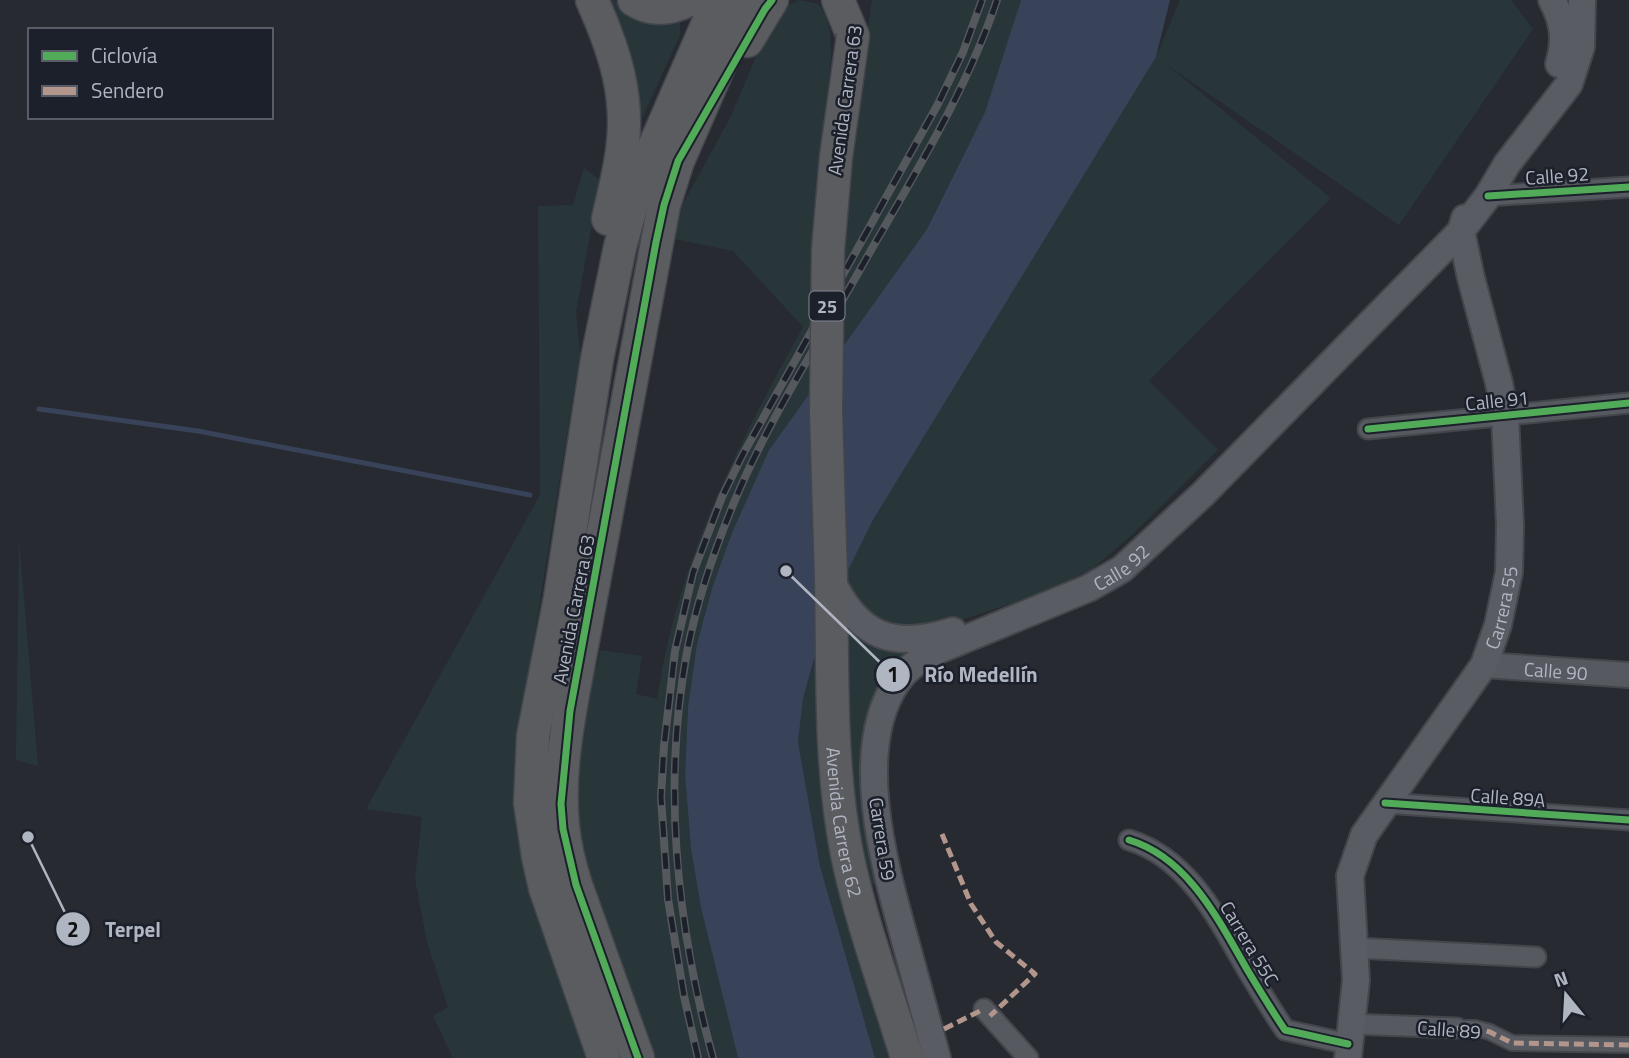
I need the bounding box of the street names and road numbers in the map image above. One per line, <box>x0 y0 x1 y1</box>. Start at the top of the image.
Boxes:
street label: Avenida Carrera 63 <box>819 23 869 177</box>
street label: Calle 92 <box>1524 158 1590 192</box>
road number: 25 <box>810 292 844 320</box>
street label: Calle 91 <box>1464 382 1530 418</box>
street label: Avenida Carrera 63 <box>544 532 602 686</box>
street label: Calle 92 <box>1087 537 1155 597</box>
street label: Carrera 55 <box>1476 566 1524 653</box>
street label: Calle 90 <box>1523 653 1589 687</box>
street label: Avenida Carrera 62 <box>820 746 871 900</box>
street label: Calle 89A <box>1470 780 1546 814</box>
street label: Carrera 59 <box>862 795 904 883</box>
street label: Carrera 55C <box>1213 895 1287 991</box>
street label: Calle 89 <box>1416 1012 1482 1046</box>

